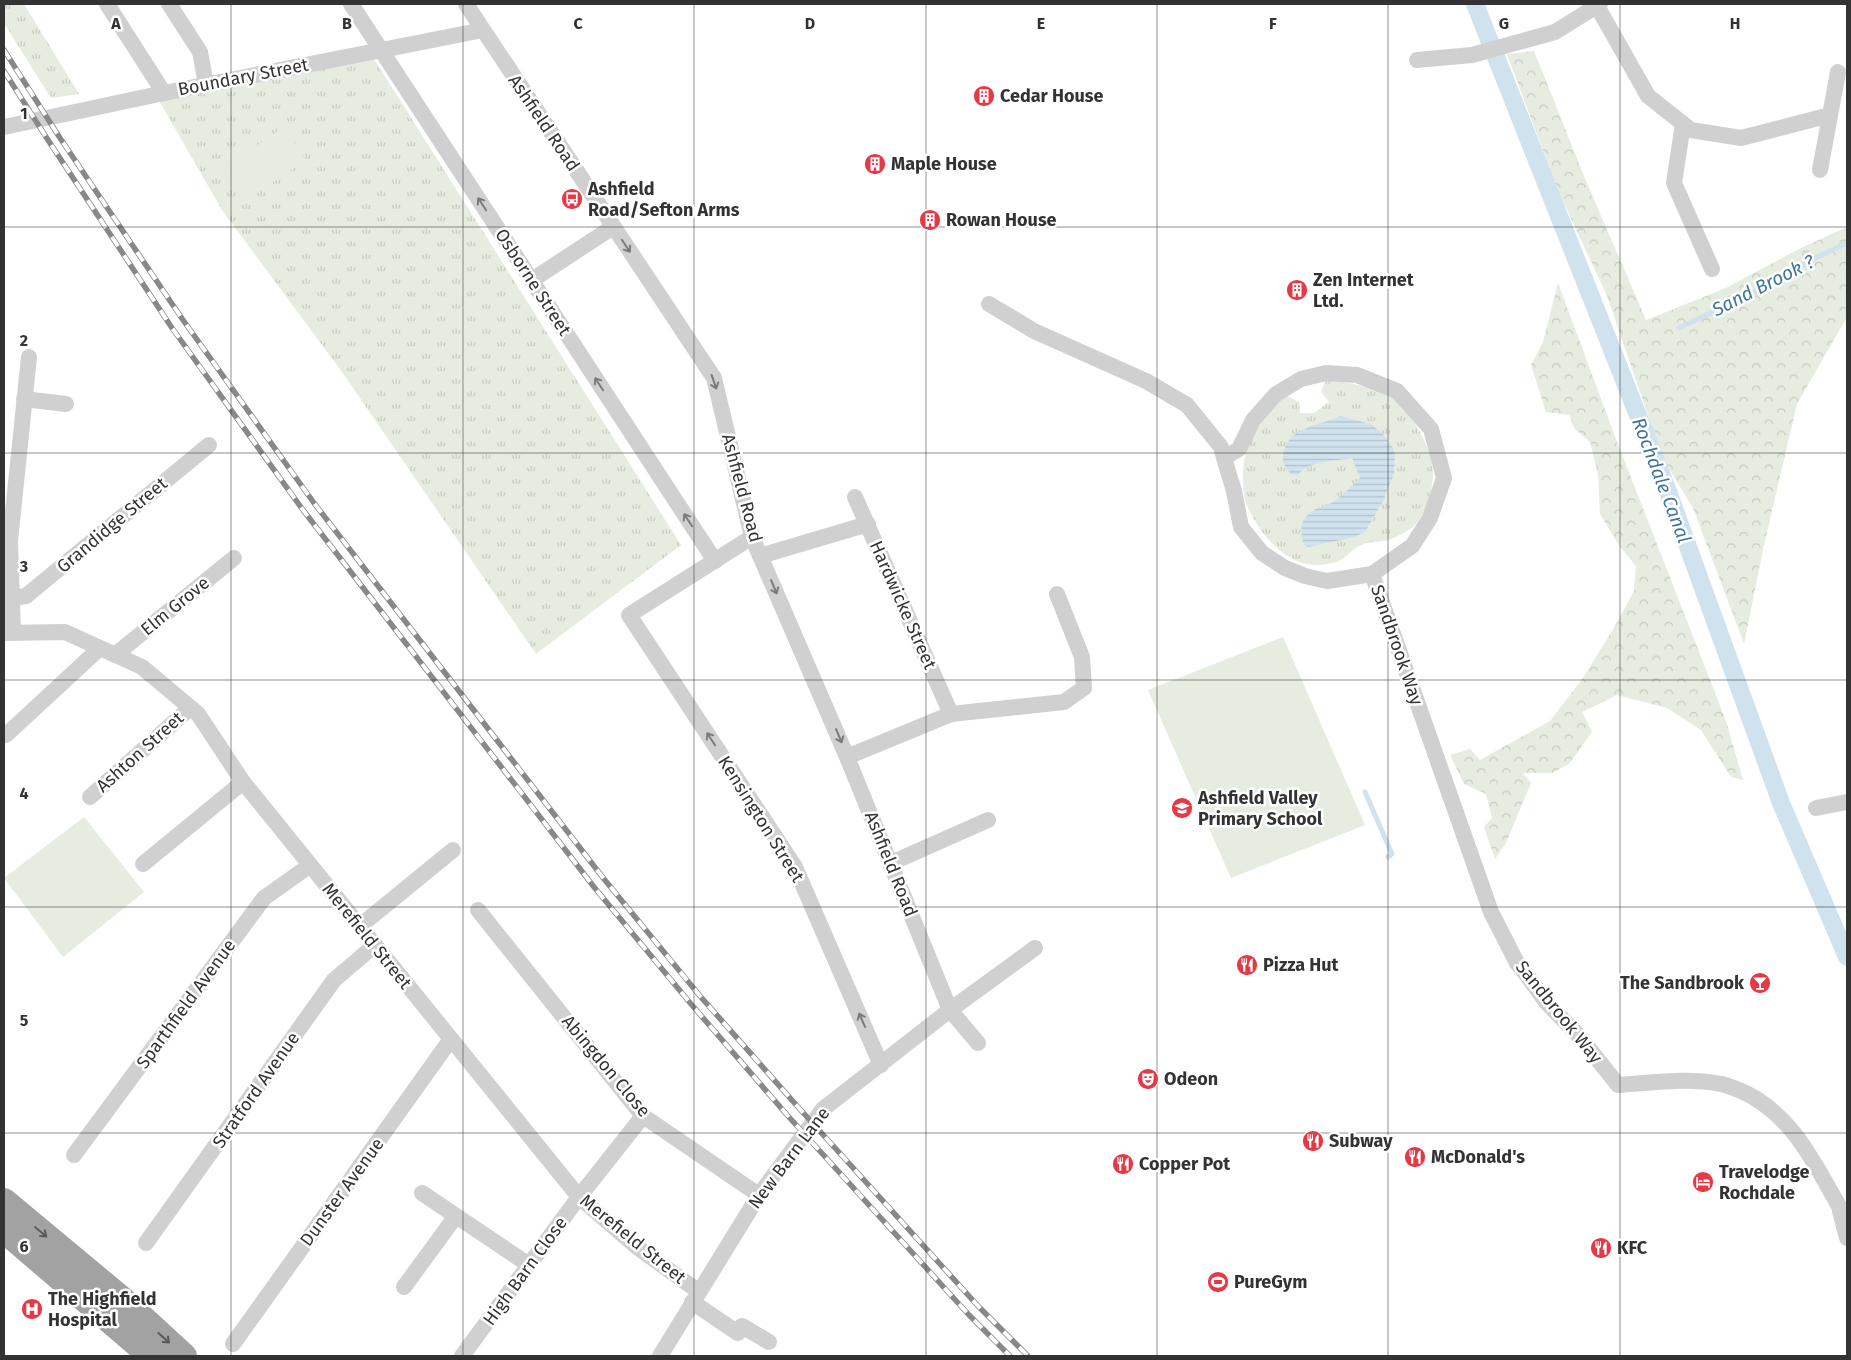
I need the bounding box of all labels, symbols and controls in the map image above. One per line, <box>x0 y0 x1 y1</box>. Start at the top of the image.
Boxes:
text: A <box>110 14 121 33</box>
text: B <box>342 14 352 33</box>
text: C <box>573 14 583 33</box>
text: D <box>805 14 815 33</box>
text: E <box>1037 14 1045 33</box>
text: F <box>1269 14 1277 33</box>
text: G <box>1499 14 1509 33</box>
text: H <box>1730 14 1740 33</box>
street label: Boundary Street <box>176 53 311 100</box>
street label: Ashfield Road <box>504 71 584 175</box>
building icon: Cedar House <box>972 84 996 108</box>
place label: Cedar House <box>1000 85 1104 107</box>
text: 1 <box>20 104 28 123</box>
building icon: Maple House <box>863 152 887 176</box>
place label: Maple House <box>891 153 997 175</box>
place label: Ashfield Road/Sefton Arms <box>587 178 740 221</box>
bus stop icon: Ashfield Road/Sefton Arms <box>560 187 584 211</box>
one-way arrow <box>476 197 486 211</box>
building icon: Rowan House <box>918 208 942 232</box>
place label: Rowan House <box>946 209 1057 231</box>
street label: Osborne Street <box>490 224 576 340</box>
one-way arrow <box>621 238 631 252</box>
water label: Sand Brook ? <box>1707 250 1819 322</box>
place label: Zen Internet Ltd. <box>1313 269 1415 312</box>
building icon: Zen Internet Ltd. <box>1285 278 1309 302</box>
text: 2 <box>20 331 28 350</box>
one-way arrow <box>710 374 719 389</box>
one-way arrow <box>594 377 604 391</box>
water label: Rochdale Canal <box>1627 414 1696 546</box>
street label: Ashfield Road <box>717 431 767 545</box>
street label: Grandidge Street <box>52 472 172 577</box>
one-way arrow <box>683 513 693 527</box>
street label: Hardwicke Street <box>865 537 941 673</box>
text: 3 <box>19 557 28 576</box>
street label: Elm Grove <box>136 572 214 640</box>
one-way arrow <box>770 579 780 594</box>
street label: Sandbrook Way <box>1366 582 1428 708</box>
street label: Ashton Street <box>92 707 189 797</box>
one-way arrow <box>835 729 844 744</box>
one-way arrow <box>706 733 716 747</box>
street label: Kensington Street <box>713 752 809 887</box>
text: 4 <box>19 784 29 803</box>
place label: Ashfield Valley Primary School <box>1197 787 1323 830</box>
school or university icon: Ashfield Valley Primary School <box>1170 796 1194 820</box>
street label: Ashfield Road <box>860 808 922 920</box>
street label: Merefield Street <box>318 879 417 994</box>
street label: Sparthfield Avenue <box>132 935 240 1073</box>
restaurant icon: Pizza Hut <box>1235 953 1259 977</box>
place label: Pizza Hut <box>1263 954 1340 976</box>
street label: Sandbrook Way <box>1511 956 1607 1068</box>
bar icon: The Sandbrook <box>1748 971 1772 995</box>
place label: The Sandbrook <box>1620 972 1745 994</box>
text: 5 <box>20 1011 29 1030</box>
street label: Abingdon Close <box>557 1011 655 1121</box>
one-way arrow <box>856 1013 866 1028</box>
street label: Stratford Avenue <box>208 1028 304 1152</box>
theatre icon: Odeon <box>1136 1067 1160 1091</box>
place label: Odeon <box>1164 1068 1218 1090</box>
street label: New Barn Lane <box>744 1103 834 1213</box>
restaurant icon: Subway <box>1301 1129 1325 1153</box>
place label: Subway <box>1329 1130 1393 1152</box>
street label: Dunster Avenue <box>295 1134 389 1250</box>
restaurant icon: McDonald's <box>1403 1145 1427 1169</box>
place label: McDonald's <box>1431 1146 1525 1168</box>
restaurant icon: Copper Pot <box>1111 1152 1135 1176</box>
place label: Copper Pot <box>1139 1153 1231 1175</box>
place label: Travelodge Rochdale <box>1719 1161 1809 1204</box>
hotel icon: Travelodge Rochdale <box>1691 1170 1715 1194</box>
street label: Merefield Street <box>576 1190 691 1289</box>
street label: High Barn Close <box>478 1212 572 1330</box>
one-way arrow <box>34 1227 47 1238</box>
restaurant icon: KFC <box>1589 1236 1613 1260</box>
text: 6 <box>19 1237 29 1256</box>
place label: KFC <box>1617 1237 1648 1259</box>
sports icon: PureGym <box>1206 1270 1230 1294</box>
place label: PureGym <box>1234 1271 1307 1293</box>
place label: The Highfield Hospital <box>48 1288 156 1331</box>
hospital icon: The Highfield Hospital <box>20 1297 44 1321</box>
one-way arrow <box>158 1332 171 1344</box>

